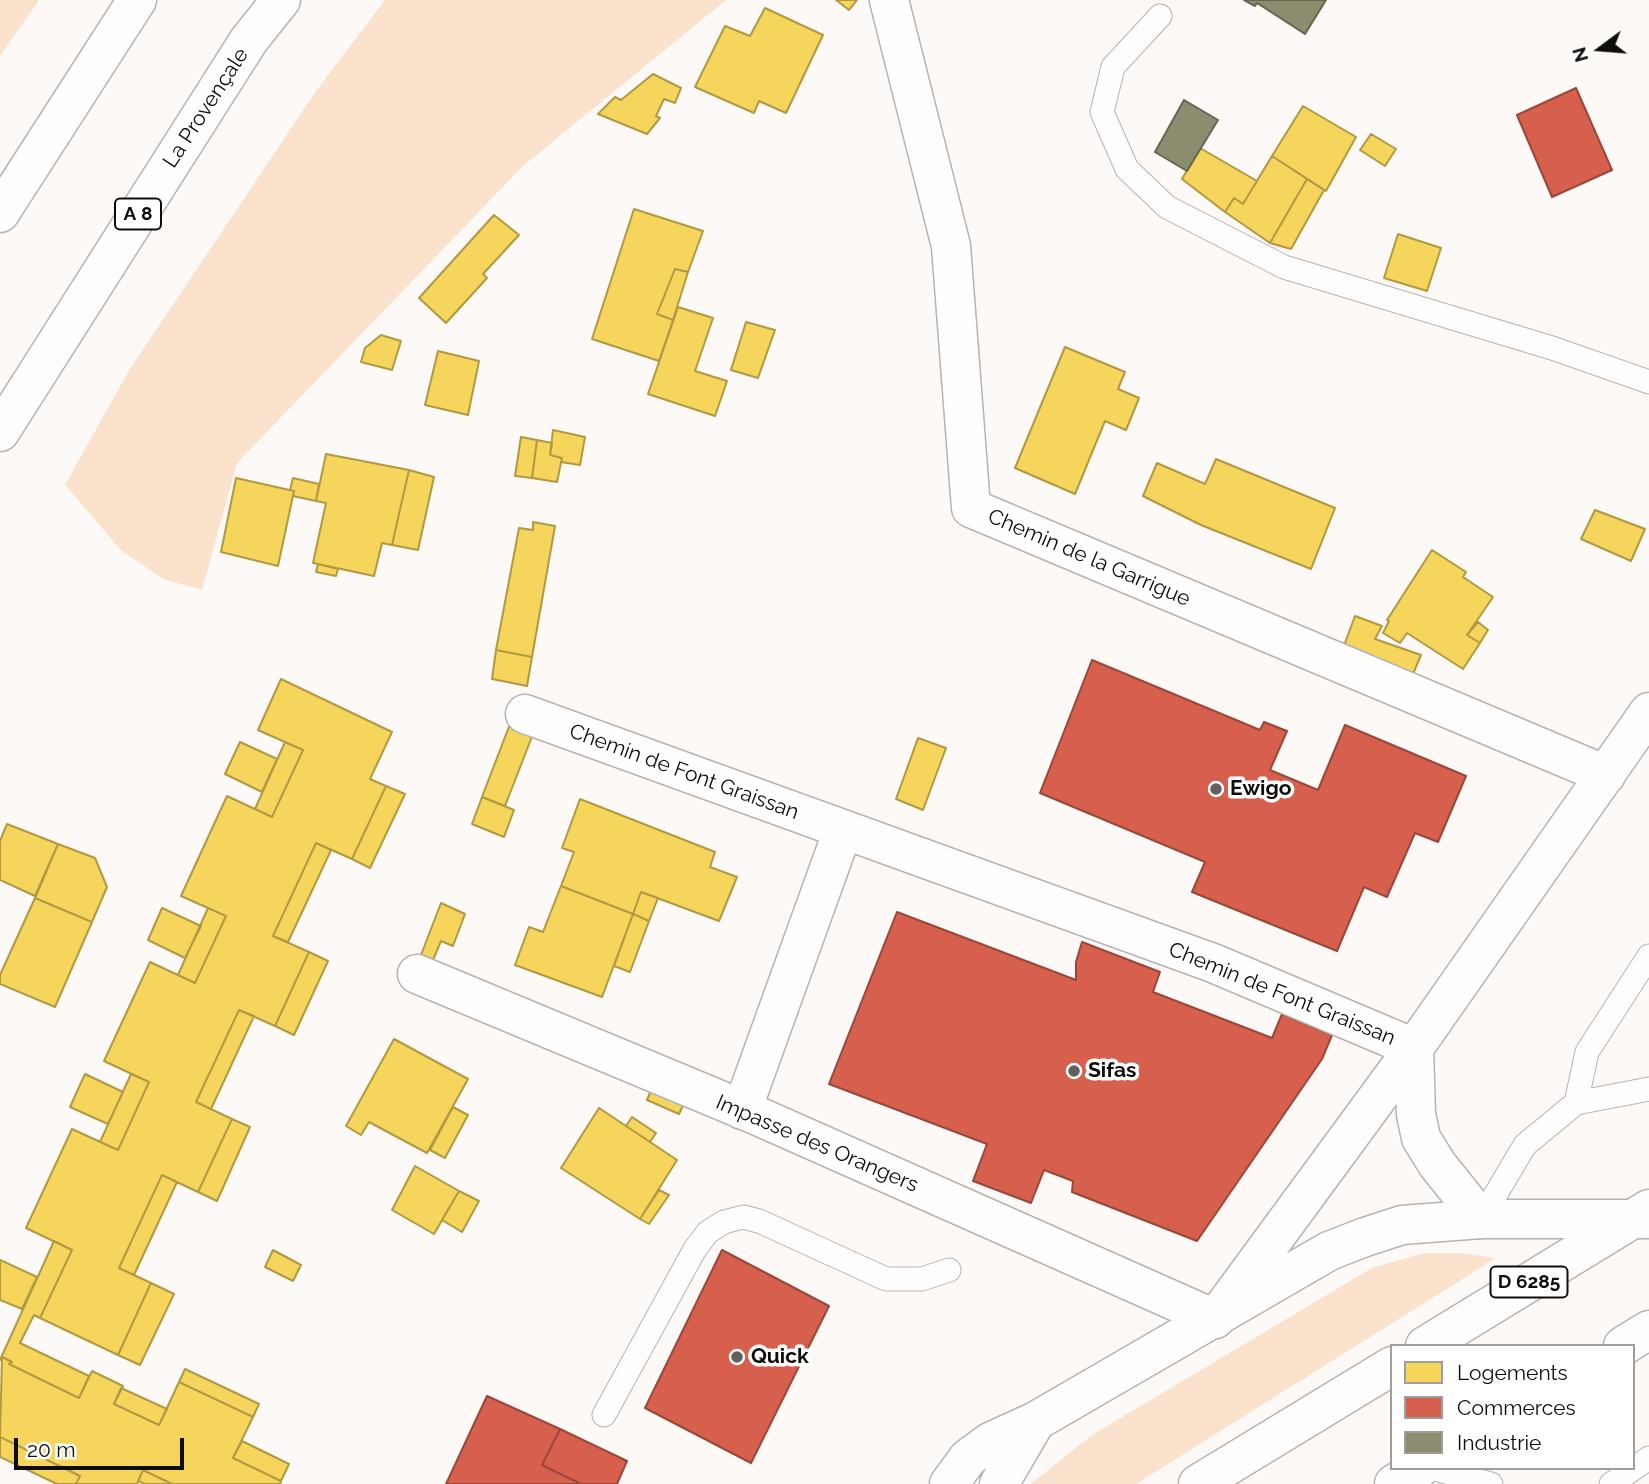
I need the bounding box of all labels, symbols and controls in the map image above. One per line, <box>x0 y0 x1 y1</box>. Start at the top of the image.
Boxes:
north arrow <box>1565 14 1635 84</box>
street label: La Provençale <box>158 43 254 173</box>
text: N <box>1567 45 1592 65</box>
road number: A 8 <box>115 198 161 230</box>
street label: Chemin de la Garrigue <box>984 504 1194 612</box>
street label: Chemin de Font Graissan <box>566 719 802 825</box>
place label: Ewigo <box>1230 776 1291 802</box>
marker: Ewigo <box>1208 781 1224 797</box>
street label: Chemin de Font Graissan <box>1165 937 1399 1051</box>
place label: Sifas <box>1088 1058 1136 1084</box>
marker: Sifas <box>1066 1063 1082 1079</box>
street label: Impasse des Orangers <box>712 1090 922 1198</box>
road number: D 6285 <box>1490 1266 1568 1298</box>
place label: Quick <box>751 1344 809 1370</box>
legend <box>1390 1344 1635 1470</box>
marker: Quick <box>729 1349 745 1365</box>
text: Logements <box>1457 1360 1568 1385</box>
text: Commerces <box>1457 1395 1576 1420</box>
scale bar <box>18 1424 187 1468</box>
text: Industrie <box>1457 1430 1541 1455</box>
text: 20 m <box>27 1437 75 1462</box>

